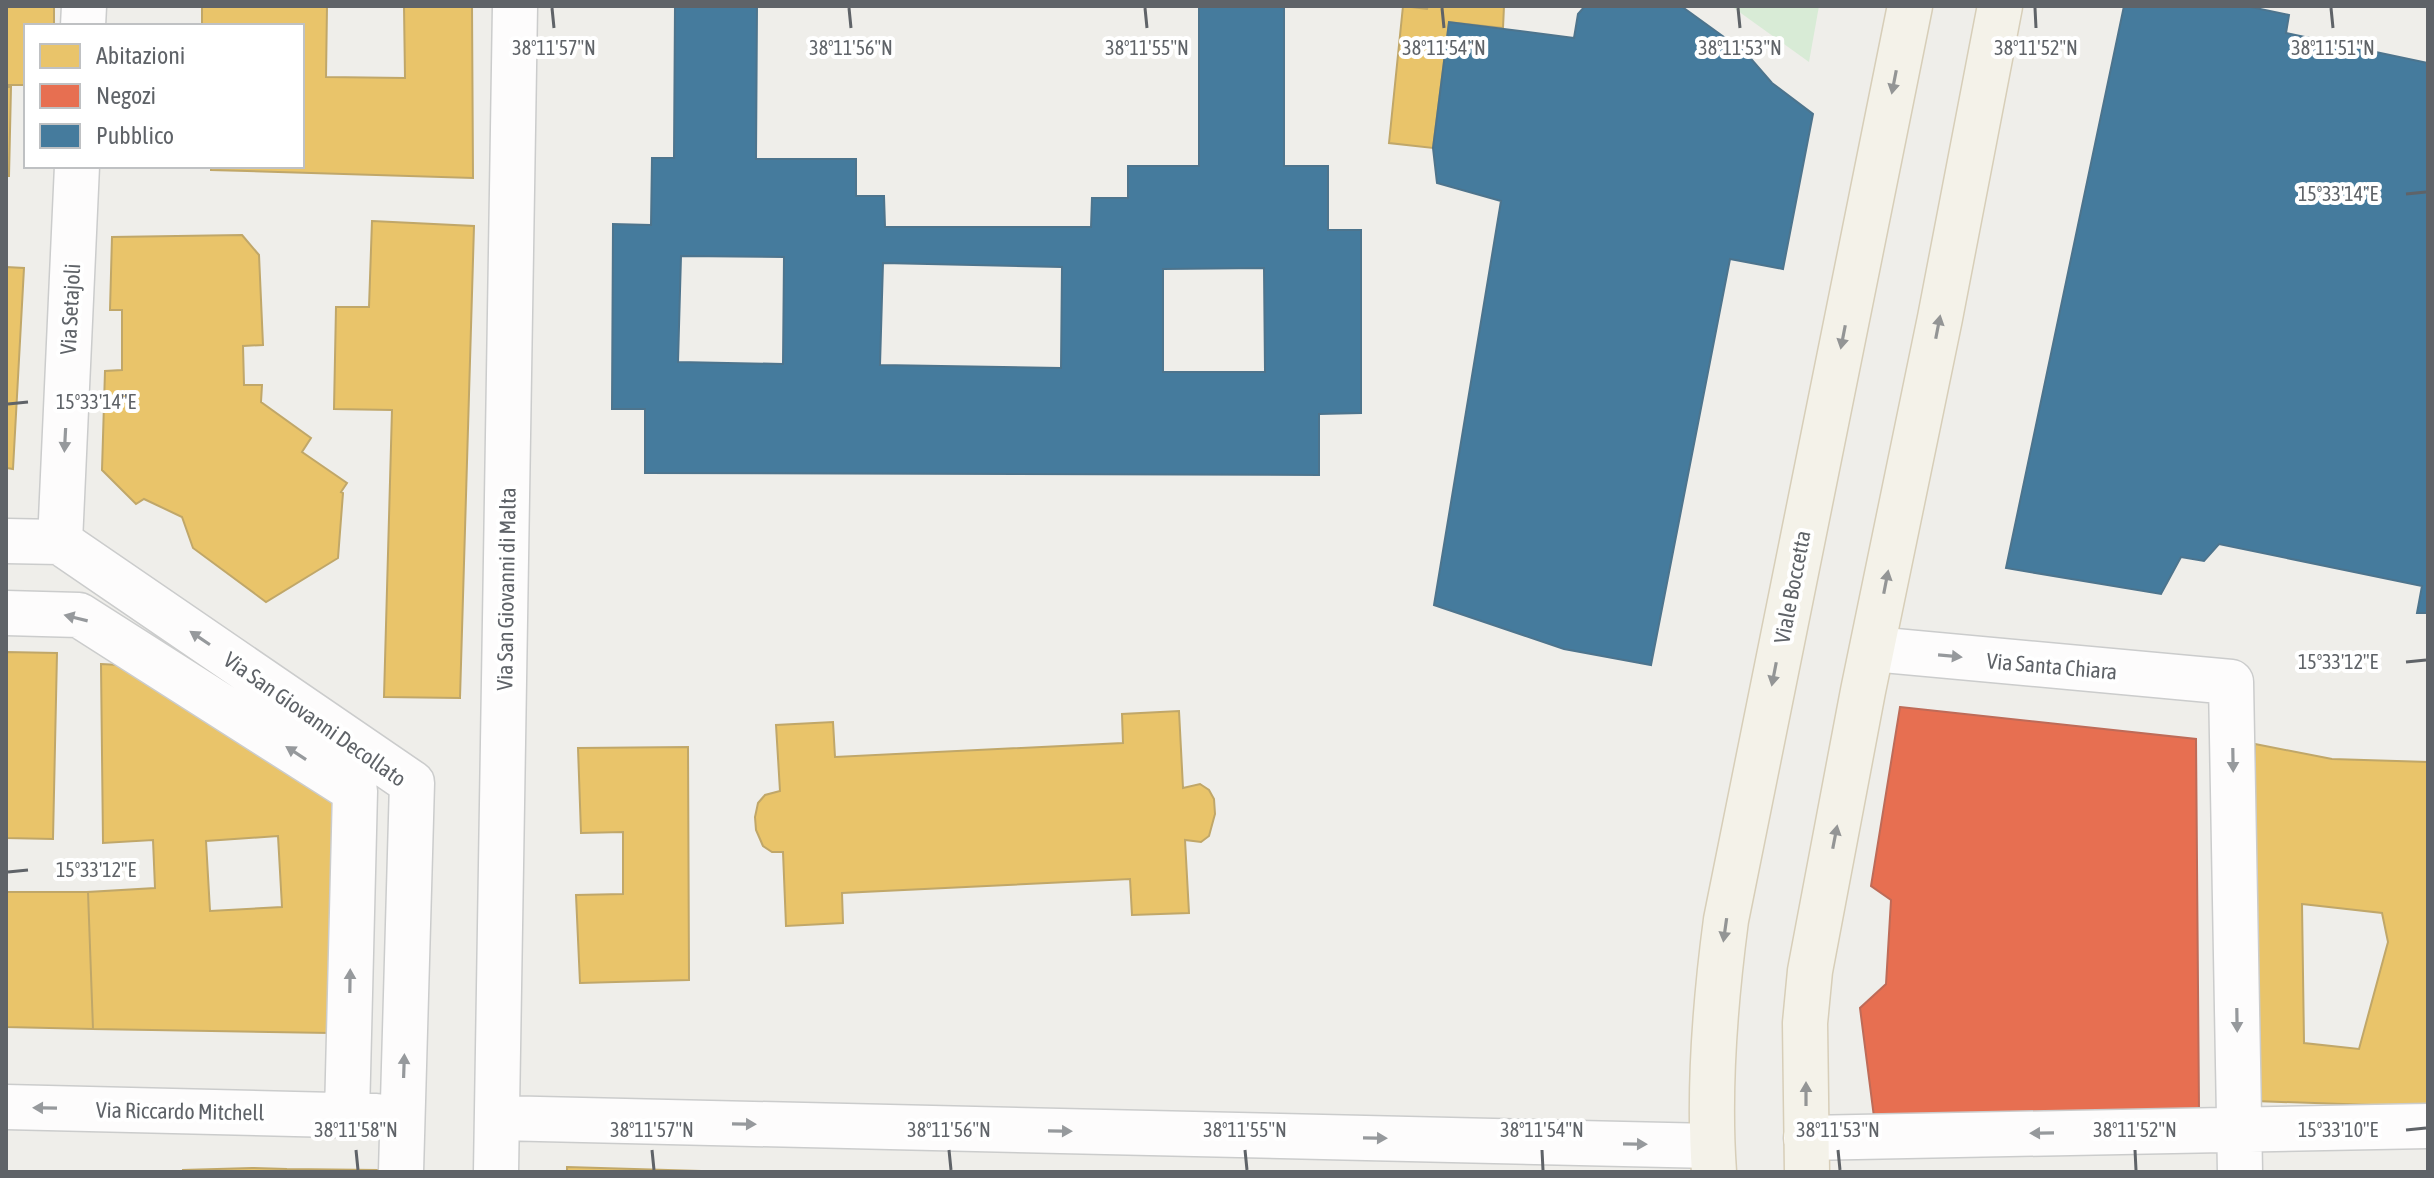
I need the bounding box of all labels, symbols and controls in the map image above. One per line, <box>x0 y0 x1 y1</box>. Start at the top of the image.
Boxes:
legend <box>24 24 304 168</box>
text: 38°11'57"N <box>512 36 596 59</box>
text: 38°11'56"N <box>809 36 893 59</box>
text: 38°11'55"N <box>1105 36 1189 59</box>
text: 38°11'54"N <box>1402 36 1486 59</box>
text: 38°11'53"N <box>1698 36 1782 59</box>
text: 38°11'52"N <box>1994 36 2078 59</box>
text: 38°11'51"N <box>2291 36 2375 59</box>
text: Abitazioni <box>96 42 185 69</box>
one-way arrow <box>1888 70 1900 95</box>
text: Negozi <box>96 82 156 109</box>
text: Pubblico <box>96 122 174 149</box>
text: 15°33'14"E <box>2298 182 2379 205</box>
street label: Via Setajoli <box>55 263 85 355</box>
one-way arrow <box>1932 314 1945 339</box>
one-way arrow <box>1836 325 1849 350</box>
text: 15°33'14"E <box>56 390 137 413</box>
one-way arrow <box>58 428 71 453</box>
street label: Via San Giovanni di Malta <box>491 487 521 691</box>
street label: Viale Boccetta <box>1768 528 1816 646</box>
one-way arrow <box>1881 569 1893 594</box>
one-way arrow <box>63 611 88 623</box>
one-way arrow <box>189 631 211 646</box>
street label: Via San Giovanni Decollato <box>219 646 411 792</box>
street label: Via Santa Chiara <box>1986 647 2118 685</box>
one-way arrow <box>1938 650 1963 663</box>
text: 15°33'12"E <box>2298 650 2379 673</box>
one-way arrow <box>1768 662 1780 687</box>
one-way arrow <box>285 747 307 761</box>
one-way arrow <box>2226 748 2239 773</box>
one-way arrow <box>1830 824 1842 849</box>
text: 15°33'12"E <box>56 858 137 881</box>
one-way arrow <box>1718 917 1731 942</box>
one-way arrow <box>344 968 357 993</box>
one-way arrow <box>2231 1008 2244 1033</box>
one-way arrow <box>398 1053 410 1078</box>
one-way arrow <box>1800 1081 1812 1106</box>
street label: Via Riccardo Mitchell <box>96 1097 265 1125</box>
one-way arrow <box>32 1102 57 1114</box>
one-way arrow <box>732 1117 757 1130</box>
text: 38°11'58"N <box>314 1118 398 1141</box>
text: 38°11'57"N <box>610 1118 694 1141</box>
text: 38°11'56"N <box>907 1118 991 1141</box>
text: 38°11'55"N <box>1203 1118 1287 1141</box>
text: 38°11'54"N <box>1500 1118 1584 1141</box>
text: 38°11'53"N <box>1796 1118 1880 1141</box>
text: 38°11'52"N <box>2093 1118 2177 1141</box>
text: 15°33'10"E <box>2298 1118 2379 1141</box>
one-way arrow <box>1048 1125 1073 1137</box>
one-way arrow <box>2029 1127 2054 1139</box>
one-way arrow <box>1363 1132 1388 1144</box>
one-way arrow <box>1623 1138 1648 1151</box>

